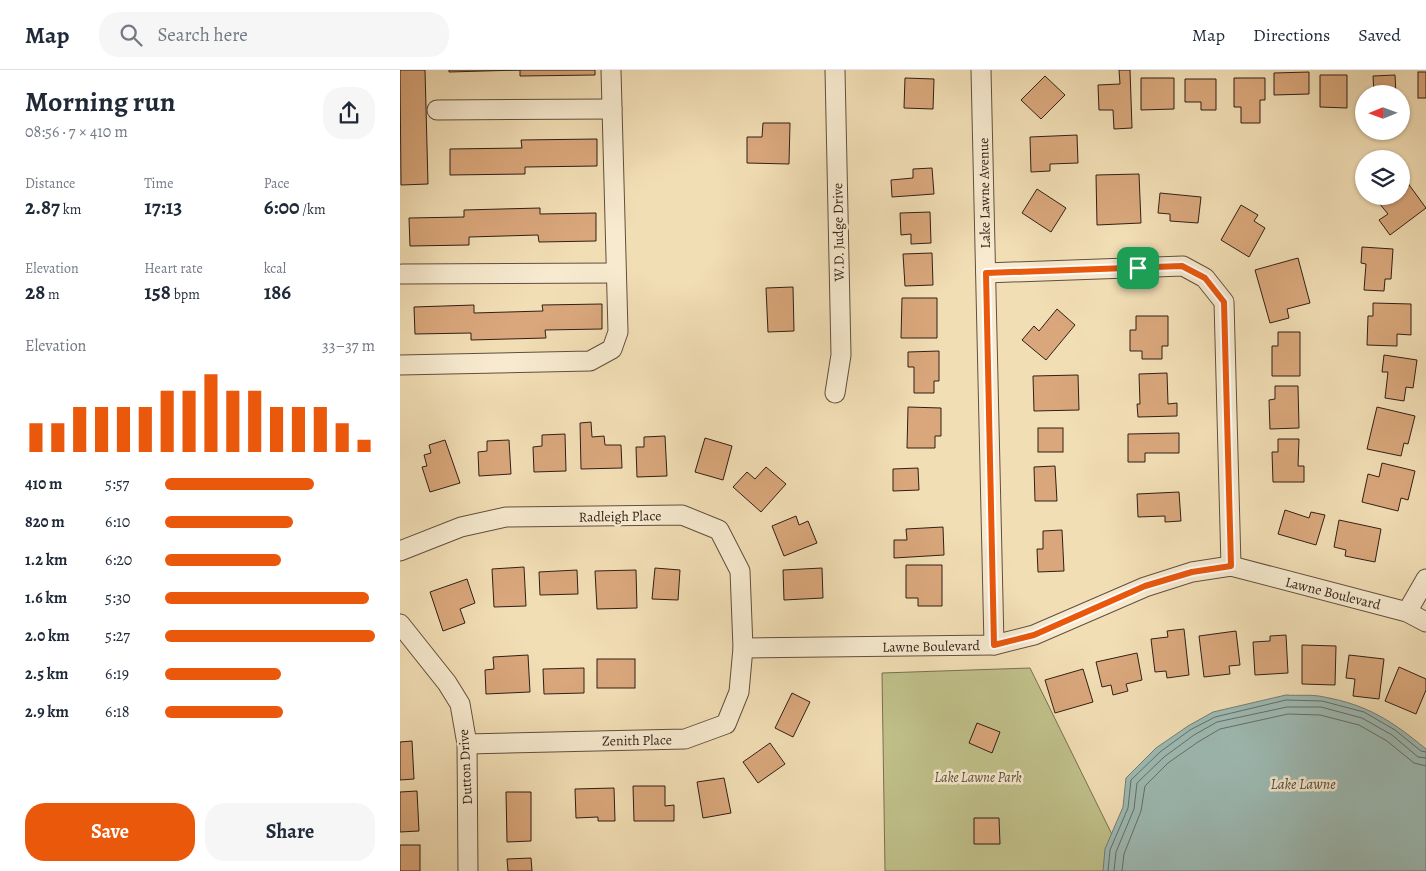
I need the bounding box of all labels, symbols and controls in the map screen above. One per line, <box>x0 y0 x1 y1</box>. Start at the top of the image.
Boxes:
search box <box>99 12 449 57</box>
text: Map <box>25 19 69 51</box>
icon: search <box>117 21 145 49</box>
text: Search here <box>157 22 248 48</box>
text: Map <box>1192 23 1225 47</box>
text: Directions <box>1253 23 1330 47</box>
text: Saved <box>1358 23 1401 47</box>
text: Morning run <box>25 83 175 121</box>
north arrow <box>1355 85 1410 140</box>
map controls <box>1355 85 1410 205</box>
button: share <box>323 87 375 139</box>
text: 08:56 · 7 × 410 m <box>25 121 128 143</box>
street label: Lake Lawne Avenue <box>974 137 995 249</box>
button: layers <box>1355 150 1410 205</box>
text: Distance <box>25 174 75 193</box>
text: Time <box>144 174 173 193</box>
text: Pace <box>264 174 290 193</box>
street label: W.D. Judge Drive <box>828 183 849 282</box>
text: 2.87 <box>25 193 60 221</box>
text: 17:13 <box>144 193 182 221</box>
text: 6:00 <box>264 193 300 221</box>
text: km <box>60 200 81 219</box>
text: /km <box>300 200 326 219</box>
pin <box>1117 247 1159 289</box>
icon: arrive <box>1124 254 1152 282</box>
text: Elevation <box>25 259 79 278</box>
text: Heart rate <box>144 259 203 278</box>
text: kcal <box>264 259 286 278</box>
text: 28 <box>25 278 45 306</box>
text: 158 <box>144 278 171 306</box>
text: 186 <box>264 278 291 306</box>
text: m <box>45 285 60 304</box>
text: bpm <box>171 285 200 304</box>
text: Elevation <box>25 335 86 357</box>
text: 33–37 m <box>322 335 375 357</box>
text: 410 m <box>25 473 63 495</box>
text: 5:57 <box>105 473 129 495</box>
street label: Radleigh Place <box>578 506 662 527</box>
text: 820 m <box>25 511 65 533</box>
text: 6:10 <box>105 511 130 533</box>
text: 1.2 km <box>25 549 67 571</box>
text: 6:20 <box>105 549 132 571</box>
street label: Lawne Boulevard <box>1283 572 1383 615</box>
text: 1.6 km <box>25 587 67 609</box>
text: 5:30 <box>105 587 131 609</box>
text: 2.0 km <box>25 625 70 647</box>
text: 5:27 <box>105 625 130 647</box>
street label: Lawne Boulevard <box>882 636 980 657</box>
text: 2.5 km <box>25 663 68 685</box>
text: 6:19 <box>105 663 129 685</box>
text: 2.9 km <box>25 701 69 723</box>
text: 6:18 <box>105 701 129 723</box>
street label: Dutton Drive <box>454 729 477 805</box>
street label: Zenith Place <box>602 730 672 751</box>
park label: Lake Lawne Park <box>934 768 1022 787</box>
water label: Lake Lawne <box>1270 774 1336 794</box>
button: Save <box>25 803 195 861</box>
button: Share <box>205 803 375 861</box>

